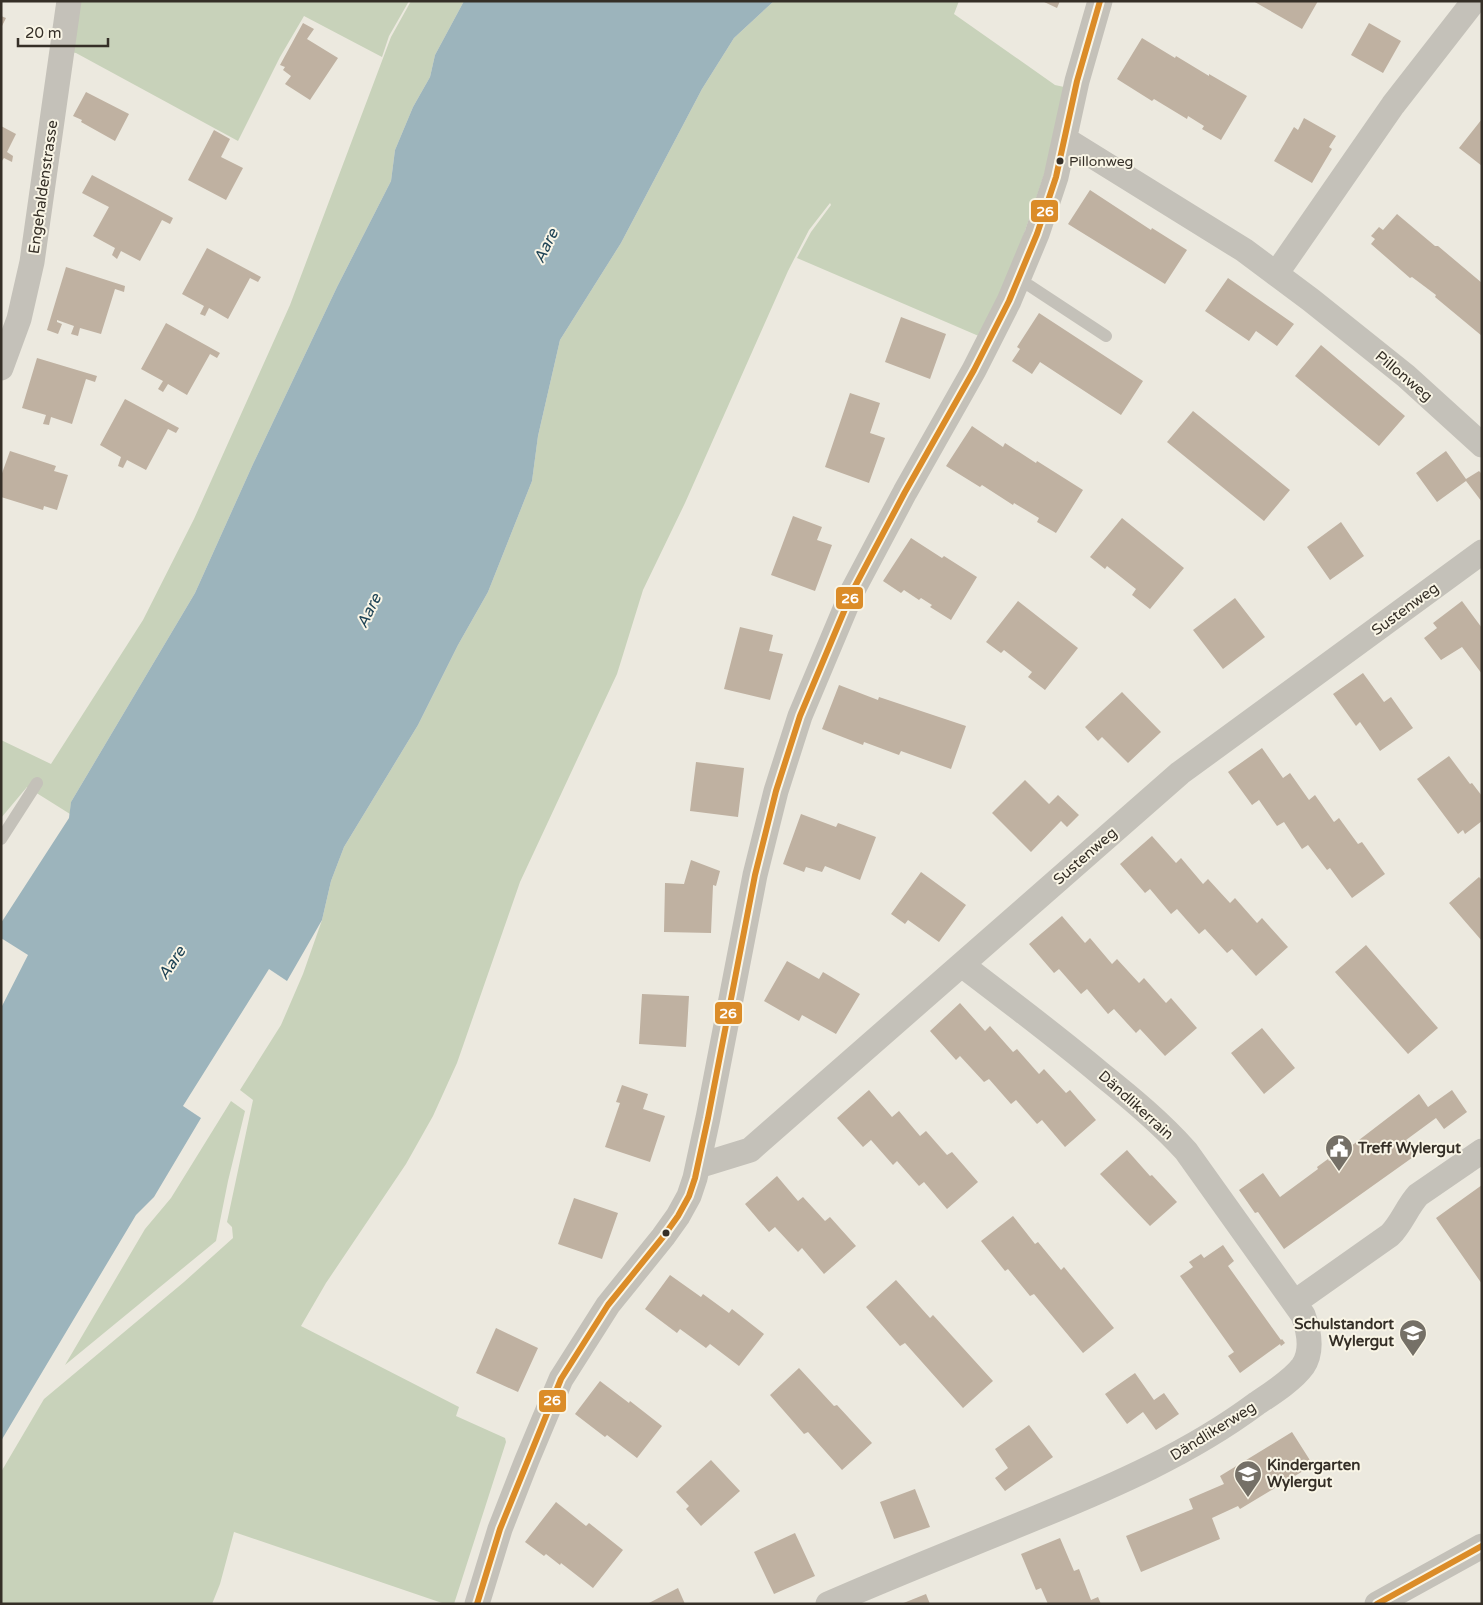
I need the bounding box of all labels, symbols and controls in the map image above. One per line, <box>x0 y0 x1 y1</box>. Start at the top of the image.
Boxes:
scale bar <box>18 15 108 47</box>
text: 20 m <box>25 24 62 42</box>
street label: Engehaldenstrasse <box>25 119 61 255</box>
place label: Pillonweg <box>1069 153 1133 170</box>
marker: Pillonweg <box>1055 156 1065 166</box>
line badge: 26 <box>1030 199 1059 223</box>
text: 26 <box>1036 203 1054 220</box>
water label: Aare <box>529 225 563 267</box>
street label: Pillonweg <box>1372 347 1436 405</box>
street label: Sustenweg <box>1368 579 1442 639</box>
line badge: 26 <box>835 586 864 610</box>
water label: Aare <box>352 590 386 632</box>
text: 26 <box>841 590 859 607</box>
street label: Sustenweg <box>1050 824 1120 888</box>
water label: Aare <box>154 942 191 983</box>
line badge: 26 <box>714 1001 743 1025</box>
text: 26 <box>719 1005 737 1022</box>
street label: Dändlikerrain <box>1095 1067 1177 1143</box>
public building icon: Treff Wylergut <box>1324 1133 1354 1172</box>
place label: Treff Wylergut <box>1357 1139 1461 1158</box>
unlabelled marker <box>661 1228 671 1238</box>
place label: Schulstandort Wylergut <box>1294 1315 1394 1351</box>
school or university icon: Schulstandort Wylergut <box>1398 1318 1428 1357</box>
line badge: 26 <box>538 1389 567 1413</box>
text: 26 <box>543 1392 561 1409</box>
street label: Dändlikerweg <box>1167 1398 1259 1464</box>
place label: Kindergarten Wylergut <box>1267 1456 1360 1492</box>
school or university icon: Kindergarten Wylergut <box>1233 1459 1263 1498</box>

